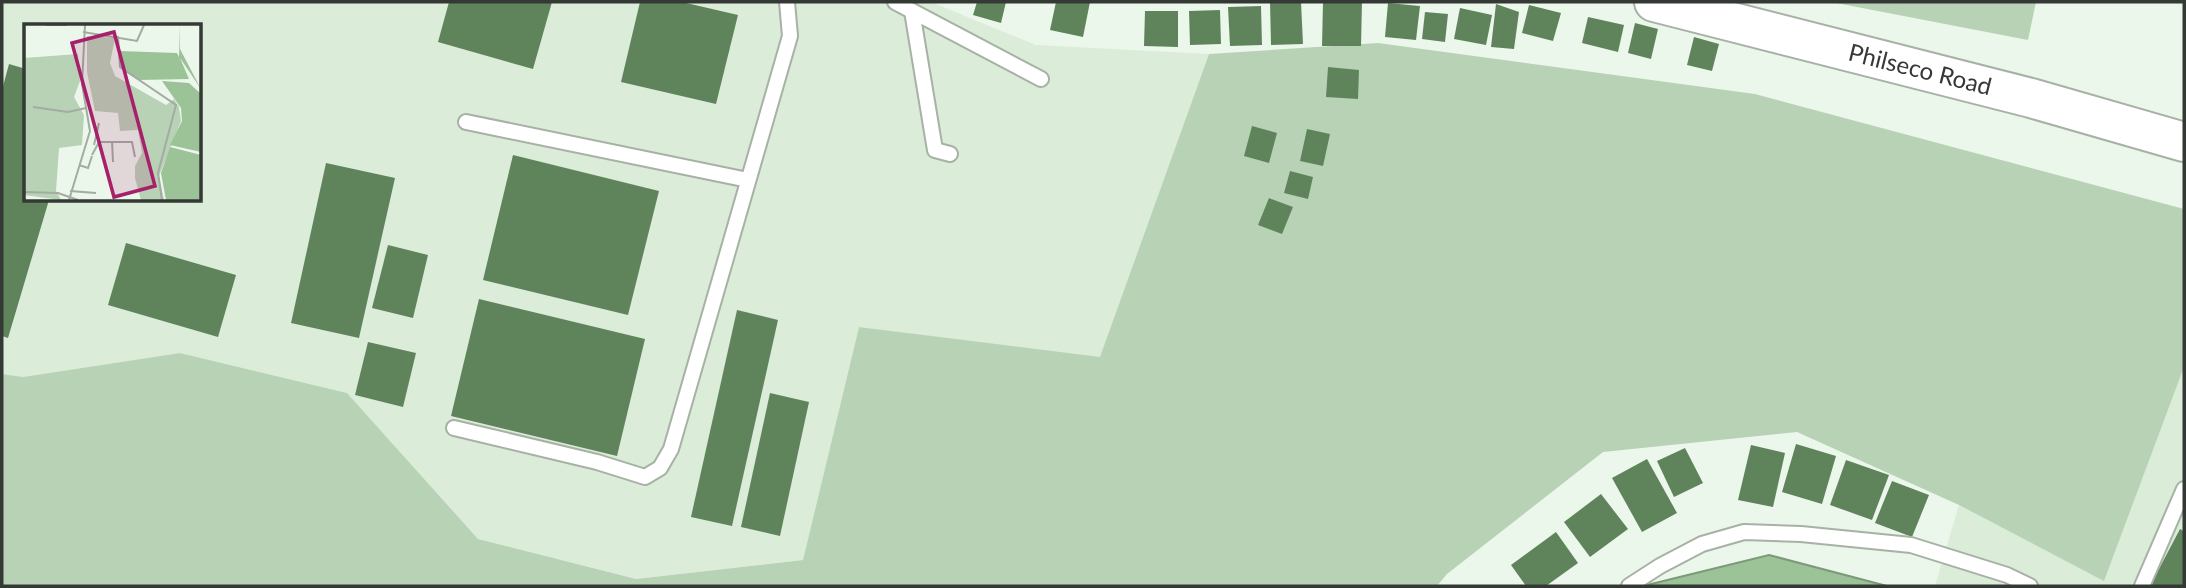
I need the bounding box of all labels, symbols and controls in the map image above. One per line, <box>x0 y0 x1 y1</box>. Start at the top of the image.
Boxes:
inset map <box>24 24 201 201</box>
street label: Philseco Road <box>1846 37 1995 100</box>

